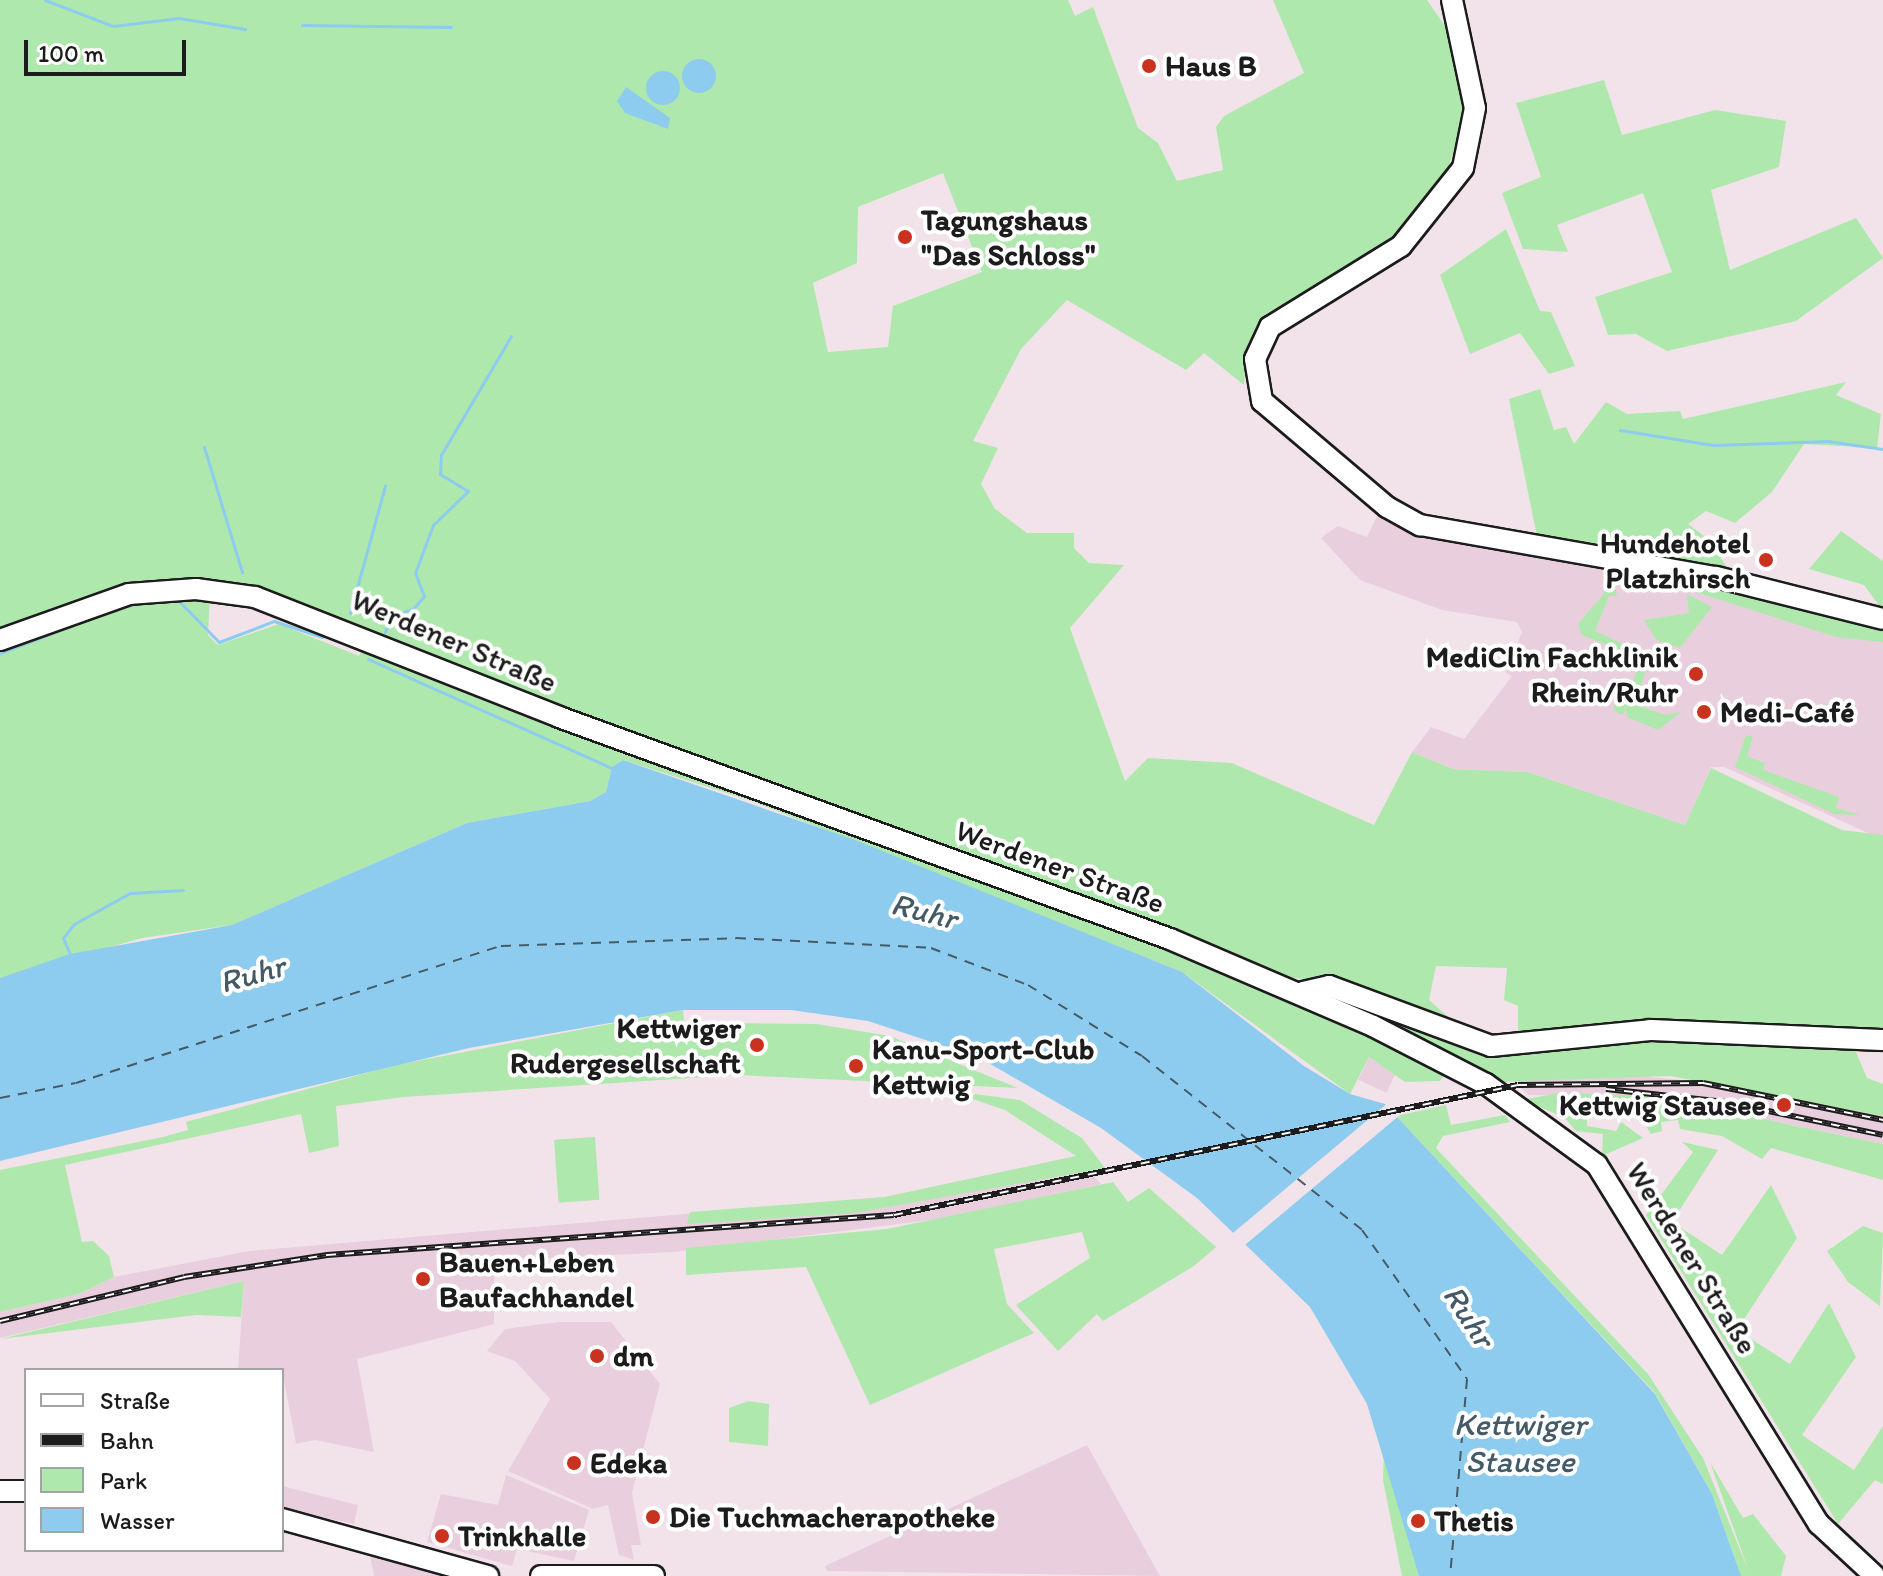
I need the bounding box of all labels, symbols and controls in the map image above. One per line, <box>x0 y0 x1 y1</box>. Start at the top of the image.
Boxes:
scale bar <box>28 24 190 74</box>
text: 100 m <box>38 39 104 68</box>
place label: Haus B <box>1165 48 1257 84</box>
marker: Haus B <box>1140 57 1158 75</box>
place label: Tagungshaus "Das Schloss" <box>921 202 1095 272</box>
marker: Tagungshaus "Das Schloss" <box>896 228 914 246</box>
place label: Hundehotel Platzhirsch <box>1600 525 1750 596</box>
marker: Hundehotel Platzhirsch <box>1757 551 1775 569</box>
street label: Werdener Straße <box>346 582 562 700</box>
place label: MediClin Fachklinik Rhein/Ruhr <box>1427 639 1678 710</box>
marker: MediClin Fachklinik Rhein/Ruhr <box>1685 663 1707 685</box>
place label: Medi-Café <box>1720 694 1855 730</box>
marker: Medi-Café <box>1695 703 1713 721</box>
street label: Werdener Straße <box>951 813 1169 921</box>
water label: Ruhr <box>887 884 961 938</box>
water label: Ruhr <box>215 946 289 1002</box>
place label: Kettwiger Rudergesellschaft <box>510 1010 741 1080</box>
place label: Kanu-Sport-Club Kettwig <box>872 1031 1094 1102</box>
marker: Kettwiger Rudergesellschaft <box>748 1036 766 1054</box>
marker: Kanu-Sport-Club Kettwig <box>847 1057 865 1075</box>
place label: Kettwig Stausee <box>1559 1087 1766 1123</box>
marker: Kettwig Stausee <box>1773 1094 1795 1116</box>
street label: Werdener Straße <box>1619 1156 1765 1360</box>
place label: Bauen+Leben Baufachhandel <box>439 1244 634 1314</box>
marker: Bauen+Leben Baufachhandel <box>414 1270 432 1288</box>
water label: Ruhr <box>1435 1278 1503 1354</box>
place label: dm <box>613 1338 654 1374</box>
marker: dm <box>588 1347 606 1365</box>
legend <box>24 1368 284 1552</box>
text: Straße <box>100 1386 170 1415</box>
water label: Kettwiger Stausee <box>1454 1406 1586 1481</box>
text: Bahn <box>100 1426 154 1455</box>
place label: Edeka <box>590 1445 667 1481</box>
marker: Edeka <box>565 1454 583 1472</box>
text: Park <box>100 1466 147 1495</box>
place label: Die Tuchmacherapotheke <box>669 1499 992 1535</box>
place label: Thetis <box>1434 1503 1514 1539</box>
text: Wasser <box>100 1506 174 1535</box>
marker: Die Tuchmacherapotheke <box>644 1508 662 1526</box>
marker: Thetis <box>1409 1512 1427 1530</box>
place label: Trinkhalle <box>458 1518 586 1554</box>
marker: Trinkhalle <box>433 1527 451 1545</box>

